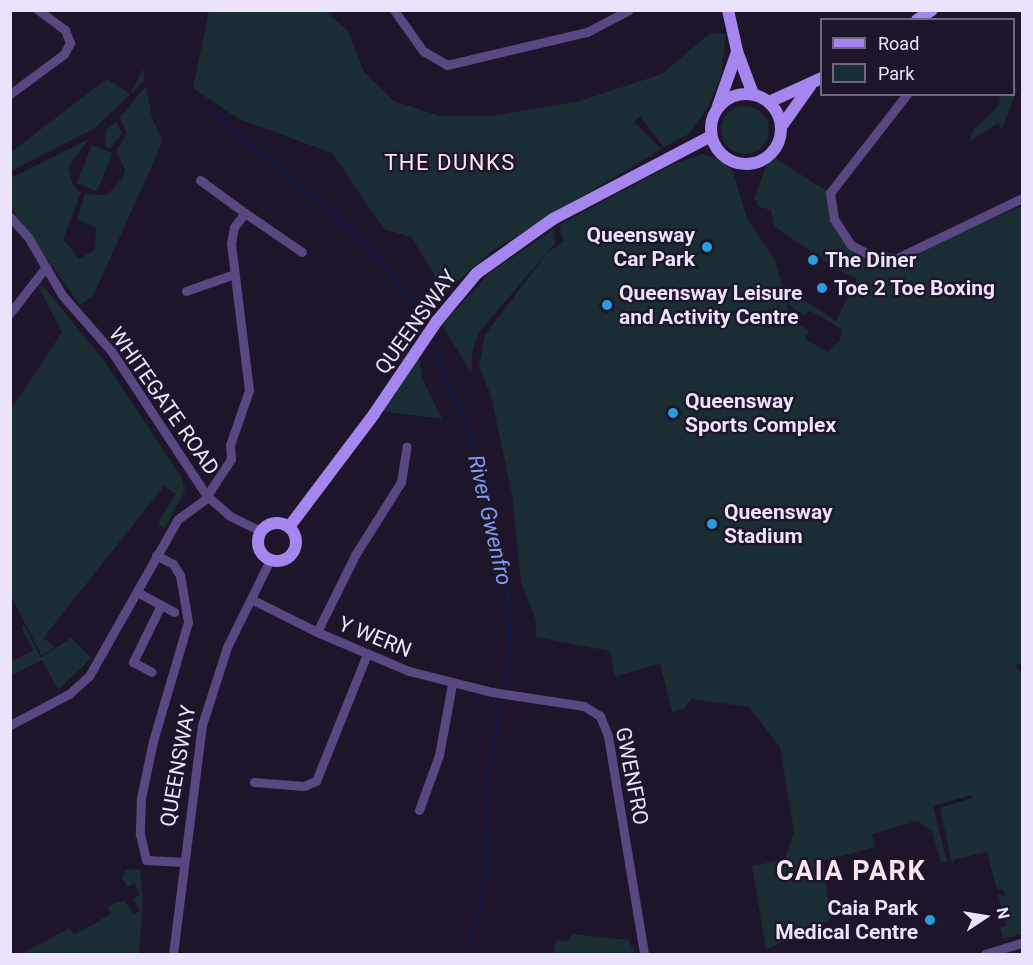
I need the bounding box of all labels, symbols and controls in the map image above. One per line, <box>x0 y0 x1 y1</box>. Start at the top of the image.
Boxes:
legend <box>820 18 1015 96</box>
text: Road <box>878 33 919 54</box>
text: Park <box>878 63 914 84</box>
district label: THE DUNKS <box>384 150 516 176</box>
place label: Queensway Car Park <box>586 222 695 272</box>
marker: Queensway Car Park <box>700 240 714 254</box>
place label: The Diner <box>825 247 916 273</box>
marker: The Diner <box>806 253 820 267</box>
street label: QUEENSWAY <box>370 265 462 379</box>
place label: Toe 2 Toe Boxing <box>834 275 996 301</box>
place label: Queensway Leisure and Activity Centre <box>619 280 802 330</box>
marker: Toe 2 Toe Boxing <box>815 281 829 295</box>
marker: Queensway Leisure and Activity Centre <box>600 298 614 312</box>
street label: WHITEGATE ROAD <box>104 322 224 480</box>
place label: Queensway Sports Complex <box>685 388 836 438</box>
marker: Queensway Sports Complex <box>666 406 680 420</box>
water label: River Gwenfro <box>462 452 518 588</box>
place label: Queensway Stadium <box>724 499 833 549</box>
marker: Queensway Stadium <box>705 517 719 531</box>
street label: Y WERN <box>335 611 415 663</box>
street label: QUEENSWAY <box>155 703 201 829</box>
street label: GWENFRO <box>610 725 654 827</box>
district label: CAIA PARK <box>776 856 926 888</box>
north arrow <box>955 887 1015 947</box>
place label: Caia Park Medical Centre <box>775 895 918 945</box>
text: N <box>993 906 1014 921</box>
marker: Caia Park Medical Centre <box>923 913 937 927</box>

